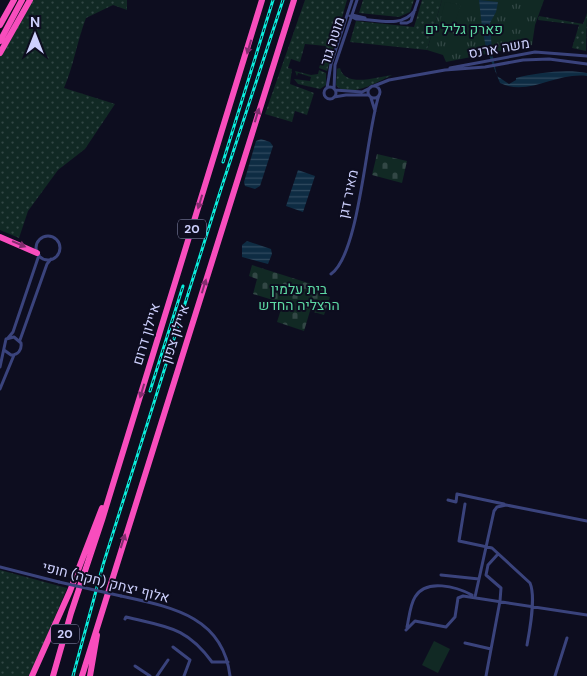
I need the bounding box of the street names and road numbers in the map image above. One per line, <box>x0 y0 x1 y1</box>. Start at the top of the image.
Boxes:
street label: מוטה גור <box>316 14 348 68</box>
street label: משה ארנס <box>467 34 531 62</box>
street label: מאיר דגן <box>334 168 362 220</box>
road number: 20 <box>178 220 206 238</box>
street label: איילון דרום <box>128 301 164 367</box>
street label: איילון צפון <box>157 302 193 366</box>
street label: אלוף יצחק (חקה) חופי <box>41 557 171 607</box>
road number: 20 <box>51 624 79 644</box>

